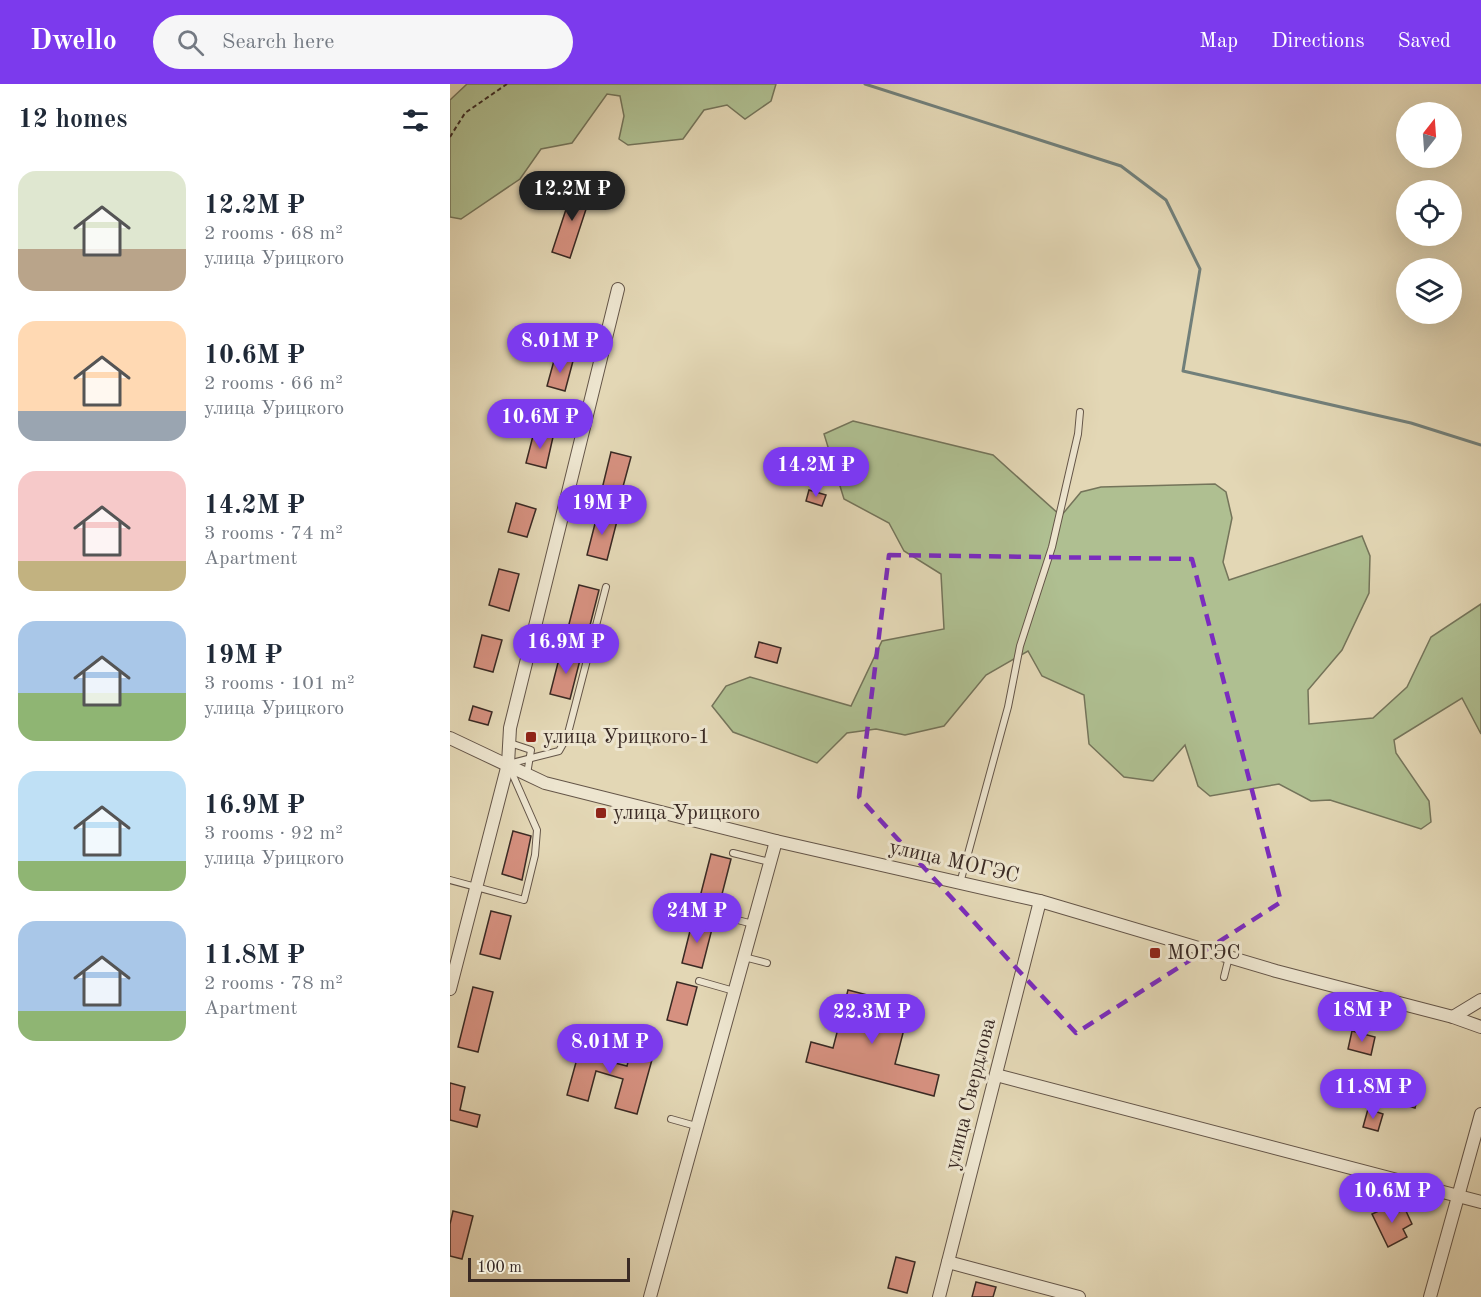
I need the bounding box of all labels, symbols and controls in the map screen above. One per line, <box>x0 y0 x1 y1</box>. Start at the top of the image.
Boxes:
search box <box>153 15 573 69</box>
icon: search <box>174 26 207 59</box>
text: Dwello <box>30 28 117 56</box>
text: Search here <box>222 31 334 53</box>
text: Map <box>1199 31 1238 52</box>
text: Directions <box>1271 31 1365 52</box>
text: Saved <box>1398 31 1451 52</box>
north arrow <box>1396 102 1462 168</box>
map controls <box>1396 102 1462 324</box>
icon: filters <box>399 104 432 137</box>
text: 12 homes <box>18 107 127 133</box>
pin: 12.2M ₽ <box>517 171 627 222</box>
text: 12.2M ₽ <box>533 180 611 200</box>
button: locate <box>1396 180 1462 246</box>
text: 12.2M ₽ <box>204 193 305 219</box>
icon: home <box>66 195 138 267</box>
text: 2 rooms · 68 m² <box>204 224 343 244</box>
text: улица Урицкого <box>204 249 344 269</box>
button: layers <box>1396 258 1462 324</box>
pin: 8.01M ₽ <box>505 323 615 374</box>
text: 8.01M ₽ <box>521 332 599 352</box>
text: 10.6M ₽ <box>204 343 305 369</box>
icon: home <box>66 345 138 417</box>
text: 2 rooms · 66 m² <box>204 374 343 394</box>
text: улица Урицкого <box>204 399 344 419</box>
pin: 10.6M ₽ <box>485 399 595 450</box>
text: 10.6M ₽ <box>501 408 579 428</box>
pin: 14.2M ₽ <box>761 447 871 498</box>
text: 14.2M ₽ <box>777 456 855 476</box>
pin: 19M ₽ <box>560 485 644 536</box>
text: 14.2M ₽ <box>204 493 305 519</box>
text: 19M ₽ <box>572 494 632 514</box>
icon: home <box>66 495 138 567</box>
text: 3 rooms · 74 m² <box>204 524 343 544</box>
text: Apartment <box>204 549 298 569</box>
pin: 16.9M ₽ <box>511 624 621 675</box>
text: 16.9M ₽ <box>527 633 605 653</box>
text: 19M ₽ <box>204 643 283 669</box>
icon: home <box>66 645 138 717</box>
text: 3 rooms · 101 m² <box>204 674 354 694</box>
text: улица Урицкого <box>204 699 344 719</box>
place label: улица Урицкого-1 <box>543 727 710 748</box>
marker: улица Урицкого-1 <box>524 730 538 744</box>
text: 16.9M ₽ <box>204 793 305 819</box>
icon: home <box>66 795 138 867</box>
place label: улица Урицкого <box>613 803 760 824</box>
marker: улица Урицкого <box>594 806 608 820</box>
text: 3 rooms · 92 m² <box>204 824 343 844</box>
street label: улица МОГЭС <box>887 837 1021 887</box>
text: улица Урицкого <box>204 849 344 869</box>
pin: 24M ₽ <box>655 893 739 944</box>
text: 24M ₽ <box>667 902 727 922</box>
text: 11.8M ₽ <box>204 943 305 969</box>
place label: МОГЭС <box>1167 943 1240 964</box>
icon: home <box>66 945 138 1017</box>
marker: МОГЭС <box>1148 946 1162 960</box>
text: 2 rooms · 78 m² <box>204 974 343 994</box>
pin: 18M ₽ <box>1320 992 1404 1043</box>
pin: 22.3M ₽ <box>817 994 927 1045</box>
text: Apartment <box>204 999 298 1019</box>
text: 18M ₽ <box>1332 1001 1392 1021</box>
text: 22.3M ₽ <box>833 1003 911 1023</box>
street label: улица Свердлова <box>942 1016 1000 1172</box>
pin: 8.01M ₽ <box>555 1024 665 1075</box>
text: 8.01M ₽ <box>571 1033 649 1053</box>
pin: 11.8M ₽ <box>1318 1069 1428 1120</box>
text: 11.8M ₽ <box>1334 1078 1412 1098</box>
pin: 10.6M ₽ <box>1337 1173 1447 1224</box>
text: 10.6M ₽ <box>1353 1182 1431 1202</box>
scale bar <box>468 1255 630 1282</box>
text: 100 m <box>477 1260 522 1276</box>

